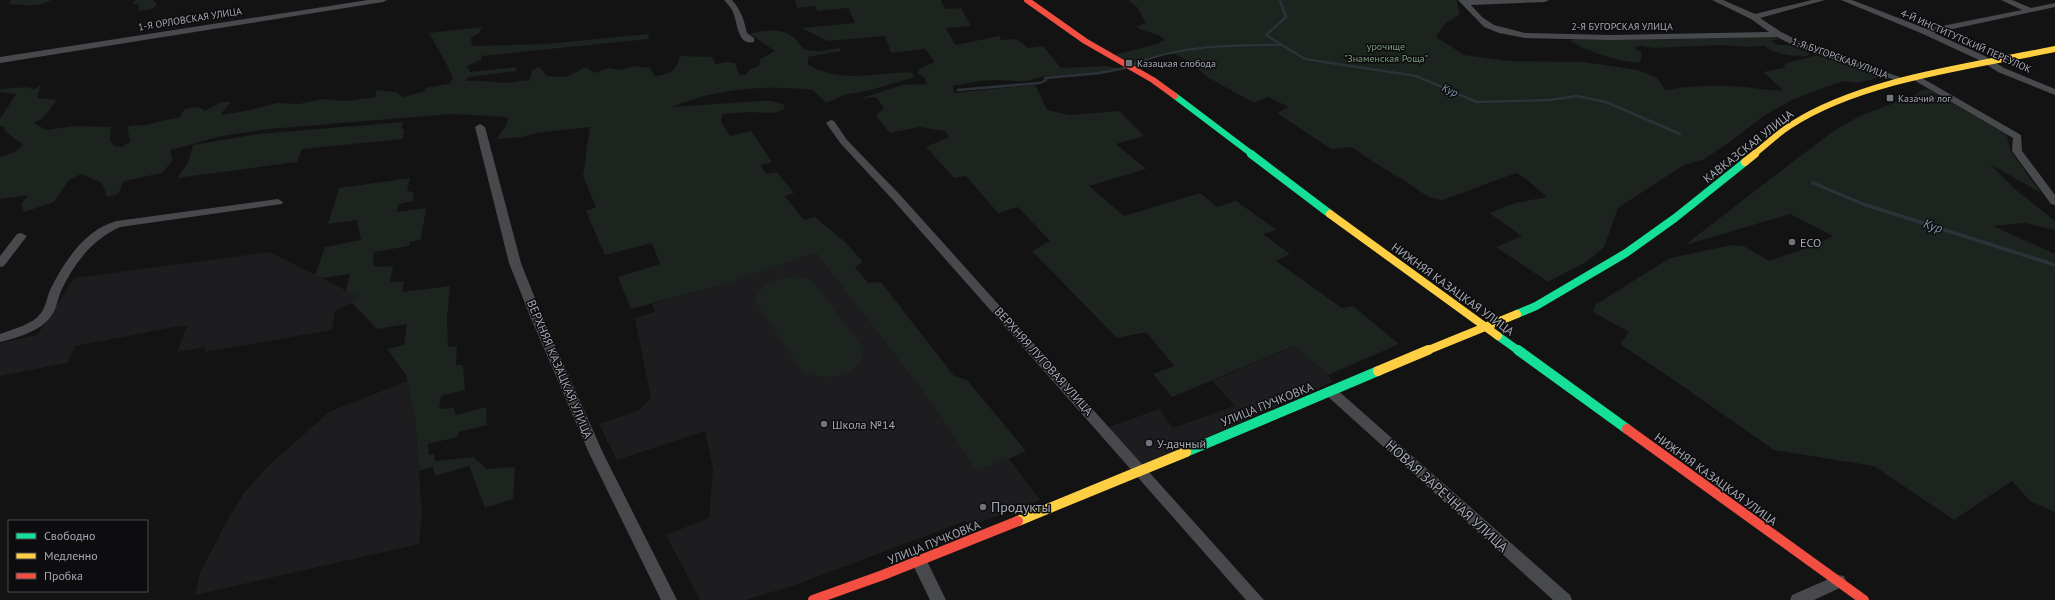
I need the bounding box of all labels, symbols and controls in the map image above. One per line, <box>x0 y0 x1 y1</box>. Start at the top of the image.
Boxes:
street label: 1-Я ОРЛОВСКАЯ УЛИЦА <box>137 4 243 34</box>
street label: 4-Й ИНСТИТУТСКИЙ ПЕРЕУЛОК <box>1899 6 2033 76</box>
street label: 2-Я БУГОРСКАЯ УЛИЦА <box>1571 20 1673 33</box>
street label: 1-Я БУГОРСКАЯ УЛИЦА <box>1790 35 1890 82</box>
park label: урочище "Знаменская Роща" <box>1344 40 1428 65</box>
place label: Казацкая слобода <box>1137 57 1216 70</box>
marker: Казацкая слобода <box>1124 58 1134 68</box>
water label: Кур <box>1440 80 1461 100</box>
place label: Казачий лог <box>1898 92 1951 105</box>
marker: Казачий лог <box>1885 93 1895 103</box>
street label: КАВКАЗСКАЯ УЛИЦА <box>1700 106 1796 186</box>
water label: Кур <box>1921 215 1945 237</box>
place label: ECO <box>1800 235 1821 250</box>
marker: ECO <box>1787 237 1797 247</box>
street label: НИЖНЯЯ КАЗАЦКАЯ УЛИЦА <box>1389 239 1517 339</box>
street label: ВЕРХНЯЯ КАЗАЦКАЯ УЛИЦА <box>524 297 596 441</box>
street label: ВЕРХНЯЯ ЛУГОВАЯ УЛИЦА <box>992 304 1096 418</box>
street label: УЛИЦА ПУЧКОВКА <box>1219 379 1315 429</box>
place label: Школа №14 <box>832 417 895 432</box>
marker: Школа №14 <box>819 419 829 429</box>
street label: НИЖНЯЯ КАЗАЦКАЯ УЛИЦА <box>1652 429 1780 529</box>
place label: У-дачный <box>1157 436 1206 451</box>
street label: НОВАЯ ЗАРЕЧНАЯ УЛИЦА <box>1382 436 1513 556</box>
marker: У-дачный <box>1144 438 1154 448</box>
place label: Продукты <box>991 498 1051 516</box>
marker: Продукты <box>978 502 988 512</box>
street label: УЛИЦА ПУЧКОВКА <box>886 517 982 567</box>
legend <box>8 520 148 592</box>
text: Свободно <box>44 528 95 543</box>
text: Медленно <box>44 548 98 563</box>
text: Пробка <box>44 568 83 583</box>

